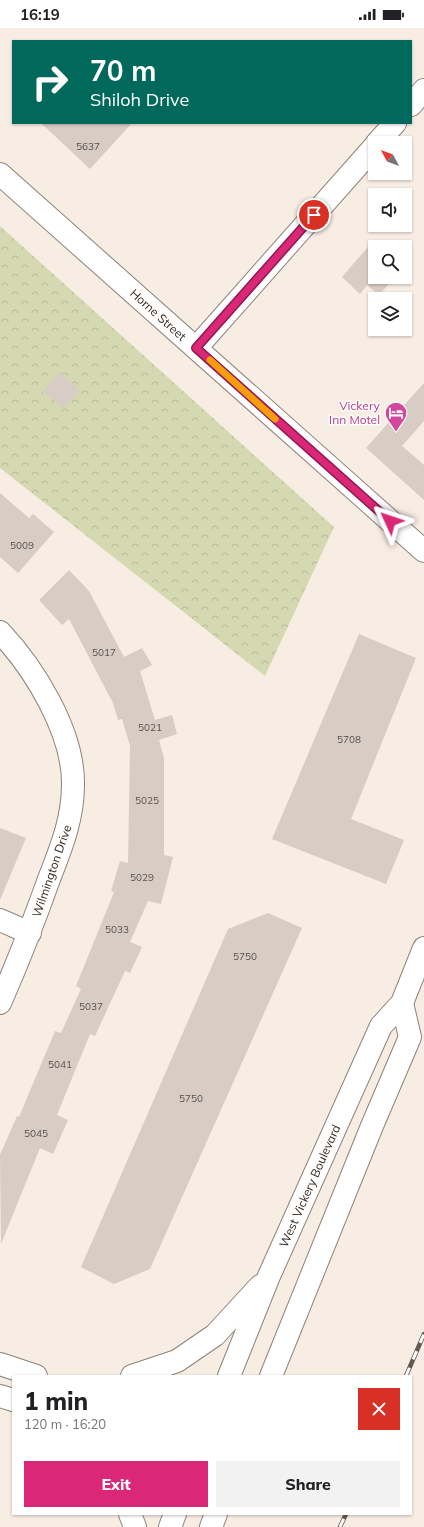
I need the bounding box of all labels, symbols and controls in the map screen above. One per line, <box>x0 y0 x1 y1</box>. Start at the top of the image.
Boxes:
text: 16:19 <box>20 5 60 24</box>
text: 70 m <box>90 53 156 88</box>
icon: right <box>24 56 76 108</box>
text: Shiloh Drive <box>90 88 189 111</box>
north arrow <box>368 136 412 180</box>
map controls <box>368 136 412 336</box>
house number: 5637 <box>76 140 100 153</box>
button: sound <box>368 188 412 232</box>
pin <box>297 198 331 232</box>
icon: arrive <box>303 204 325 226</box>
button: search <box>368 240 412 284</box>
street label: Horne Street <box>127 286 189 344</box>
button: layers <box>368 292 412 336</box>
place label: Vickery Inn Motel <box>329 398 381 427</box>
hotel icon: Vickery Inn Motel <box>383 400 409 433</box>
position arrow <box>369 500 411 542</box>
house number: 5009 <box>10 539 34 552</box>
house number: 5017 <box>92 646 116 659</box>
house number: 5021 <box>138 721 162 734</box>
house number: 5708 <box>337 733 361 746</box>
house number: 5025 <box>135 794 159 807</box>
street label: Wilmington Drive <box>29 823 74 919</box>
house number: 5029 <box>130 871 154 884</box>
house number: 5033 <box>105 923 129 936</box>
house number: 5750 <box>233 950 257 963</box>
house number: 5037 <box>79 1000 103 1013</box>
house number: 5041 <box>48 1058 72 1071</box>
house number: 5750 <box>179 1092 203 1105</box>
street label: West Vickery Boulevard <box>276 1122 343 1249</box>
house number: 5045 <box>24 1127 48 1140</box>
text: 1 min <box>24 1386 88 1416</box>
button: close <box>358 1388 400 1430</box>
text: 120 m · 16:20 <box>24 1416 106 1432</box>
button: Exit <box>24 1461 208 1507</box>
button: Share <box>216 1461 400 1507</box>

